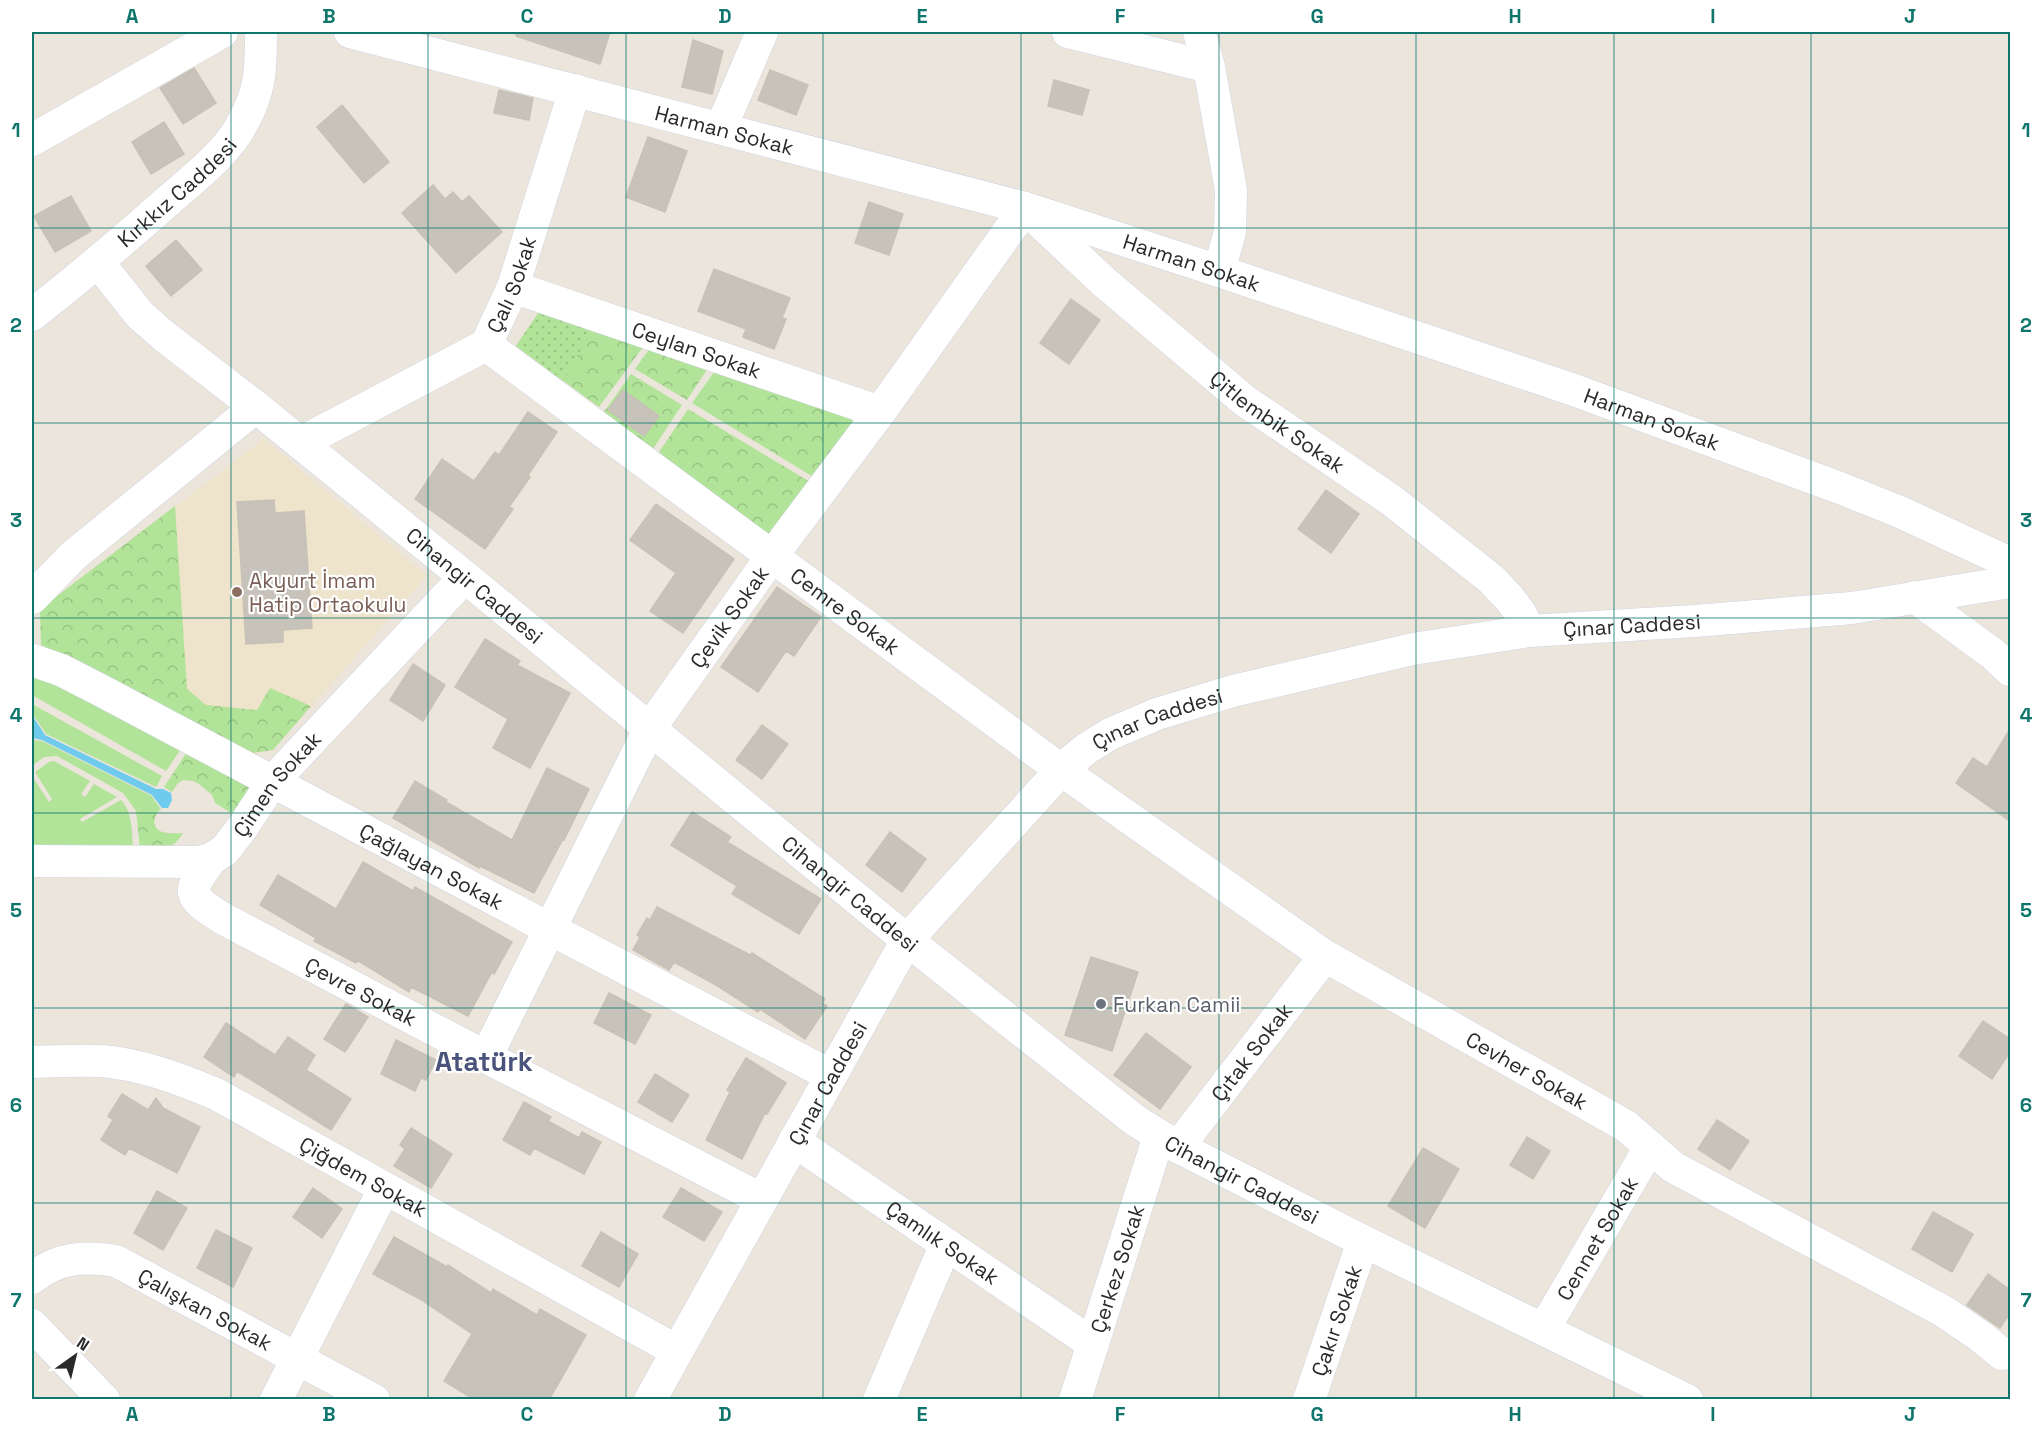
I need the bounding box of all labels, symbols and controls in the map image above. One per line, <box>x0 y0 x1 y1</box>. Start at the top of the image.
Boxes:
text: A <box>126 3 139 29</box>
text: B <box>322 3 336 29</box>
text: C <box>521 3 534 29</box>
text: D <box>718 3 732 29</box>
text: E <box>916 3 928 29</box>
text: F <box>1115 3 1126 29</box>
text: G <box>1310 3 1324 29</box>
text: H <box>1508 3 1522 29</box>
text: I <box>1710 3 1716 29</box>
text: J <box>1904 3 1916 29</box>
street label: Harman Sokak <box>652 99 797 161</box>
text: 1 <box>11 117 21 143</box>
text: 1 <box>2021 117 2031 143</box>
street label: Kırkkız Caddesi <box>112 132 242 253</box>
street label: Harman Sokak <box>1120 227 1264 297</box>
street label: Çalı Sokak <box>480 233 542 337</box>
text: 2 <box>10 312 22 338</box>
text: 2 <box>2020 312 2032 338</box>
street label: Ceylan Sokak <box>629 315 765 384</box>
street label: Çitlembik Sokak <box>1205 364 1351 479</box>
street label: Harman Sokak <box>1580 381 1723 456</box>
text: 3 <box>10 507 22 533</box>
text: 3 <box>2020 507 2032 533</box>
street label: Cihangir Caddesi <box>401 521 549 649</box>
street label: Çevik Sokak <box>683 560 774 673</box>
street label: Cemre Sokak <box>785 561 906 660</box>
place label: Akyurt İmam Hatip Ortaokulu <box>249 567 406 618</box>
marker: Akyurt İmam Hatip Ortaokulu <box>230 585 244 599</box>
street label: Çınar Caddesi <box>1562 607 1702 642</box>
street label: Çınar Caddesi <box>1087 681 1226 756</box>
text: 4 <box>10 702 23 728</box>
text: 4 <box>2020 702 2033 728</box>
street label: Çimen Sokak <box>227 725 327 842</box>
street label: Çağlayan Sokak <box>355 817 508 915</box>
street label: Cihangir Caddesi <box>776 829 925 958</box>
text: 5 <box>10 897 22 923</box>
text: 5 <box>2020 897 2032 923</box>
street label: Çevre Sokak <box>300 951 421 1032</box>
place label: Furkan Camii <box>1113 991 1240 1018</box>
marker: Furkan Camii <box>1094 997 1108 1011</box>
street label: Çıtak Sokak <box>1205 997 1298 1107</box>
street label: Çınar Caddesi <box>782 1016 872 1150</box>
street label: Cevher Sokak <box>1461 1025 1593 1115</box>
district label: Atatürk <box>435 1044 533 1079</box>
text: 6 <box>10 1092 22 1118</box>
text: 6 <box>2020 1092 2032 1118</box>
street label: Cihangir Caddesi <box>1160 1129 1324 1230</box>
street label: Çiğdem Sokak <box>295 1130 432 1223</box>
street label: Cennet Sokak <box>1550 1171 1644 1305</box>
street label: Çamlık Sokak <box>881 1194 1005 1290</box>
street label: Çerkez Sokak <box>1084 1201 1150 1336</box>
street label: Çakır Sokak <box>1305 1261 1367 1380</box>
street label: Çalışkan Sokak <box>133 1262 277 1356</box>
text: 7 <box>10 1287 22 1313</box>
text: 7 <box>2020 1287 2032 1313</box>
north arrow <box>45 1326 105 1386</box>
text: N <box>73 1332 93 1356</box>
text: A <box>126 1401 139 1427</box>
text: B <box>322 1401 336 1427</box>
text: C <box>521 1401 534 1427</box>
text: D <box>718 1401 732 1427</box>
text: E <box>916 1401 928 1427</box>
text: F <box>1115 1401 1126 1427</box>
text: G <box>1310 1401 1324 1427</box>
text: H <box>1508 1401 1522 1427</box>
text: I <box>1710 1401 1716 1427</box>
text: J <box>1904 1401 1916 1427</box>

